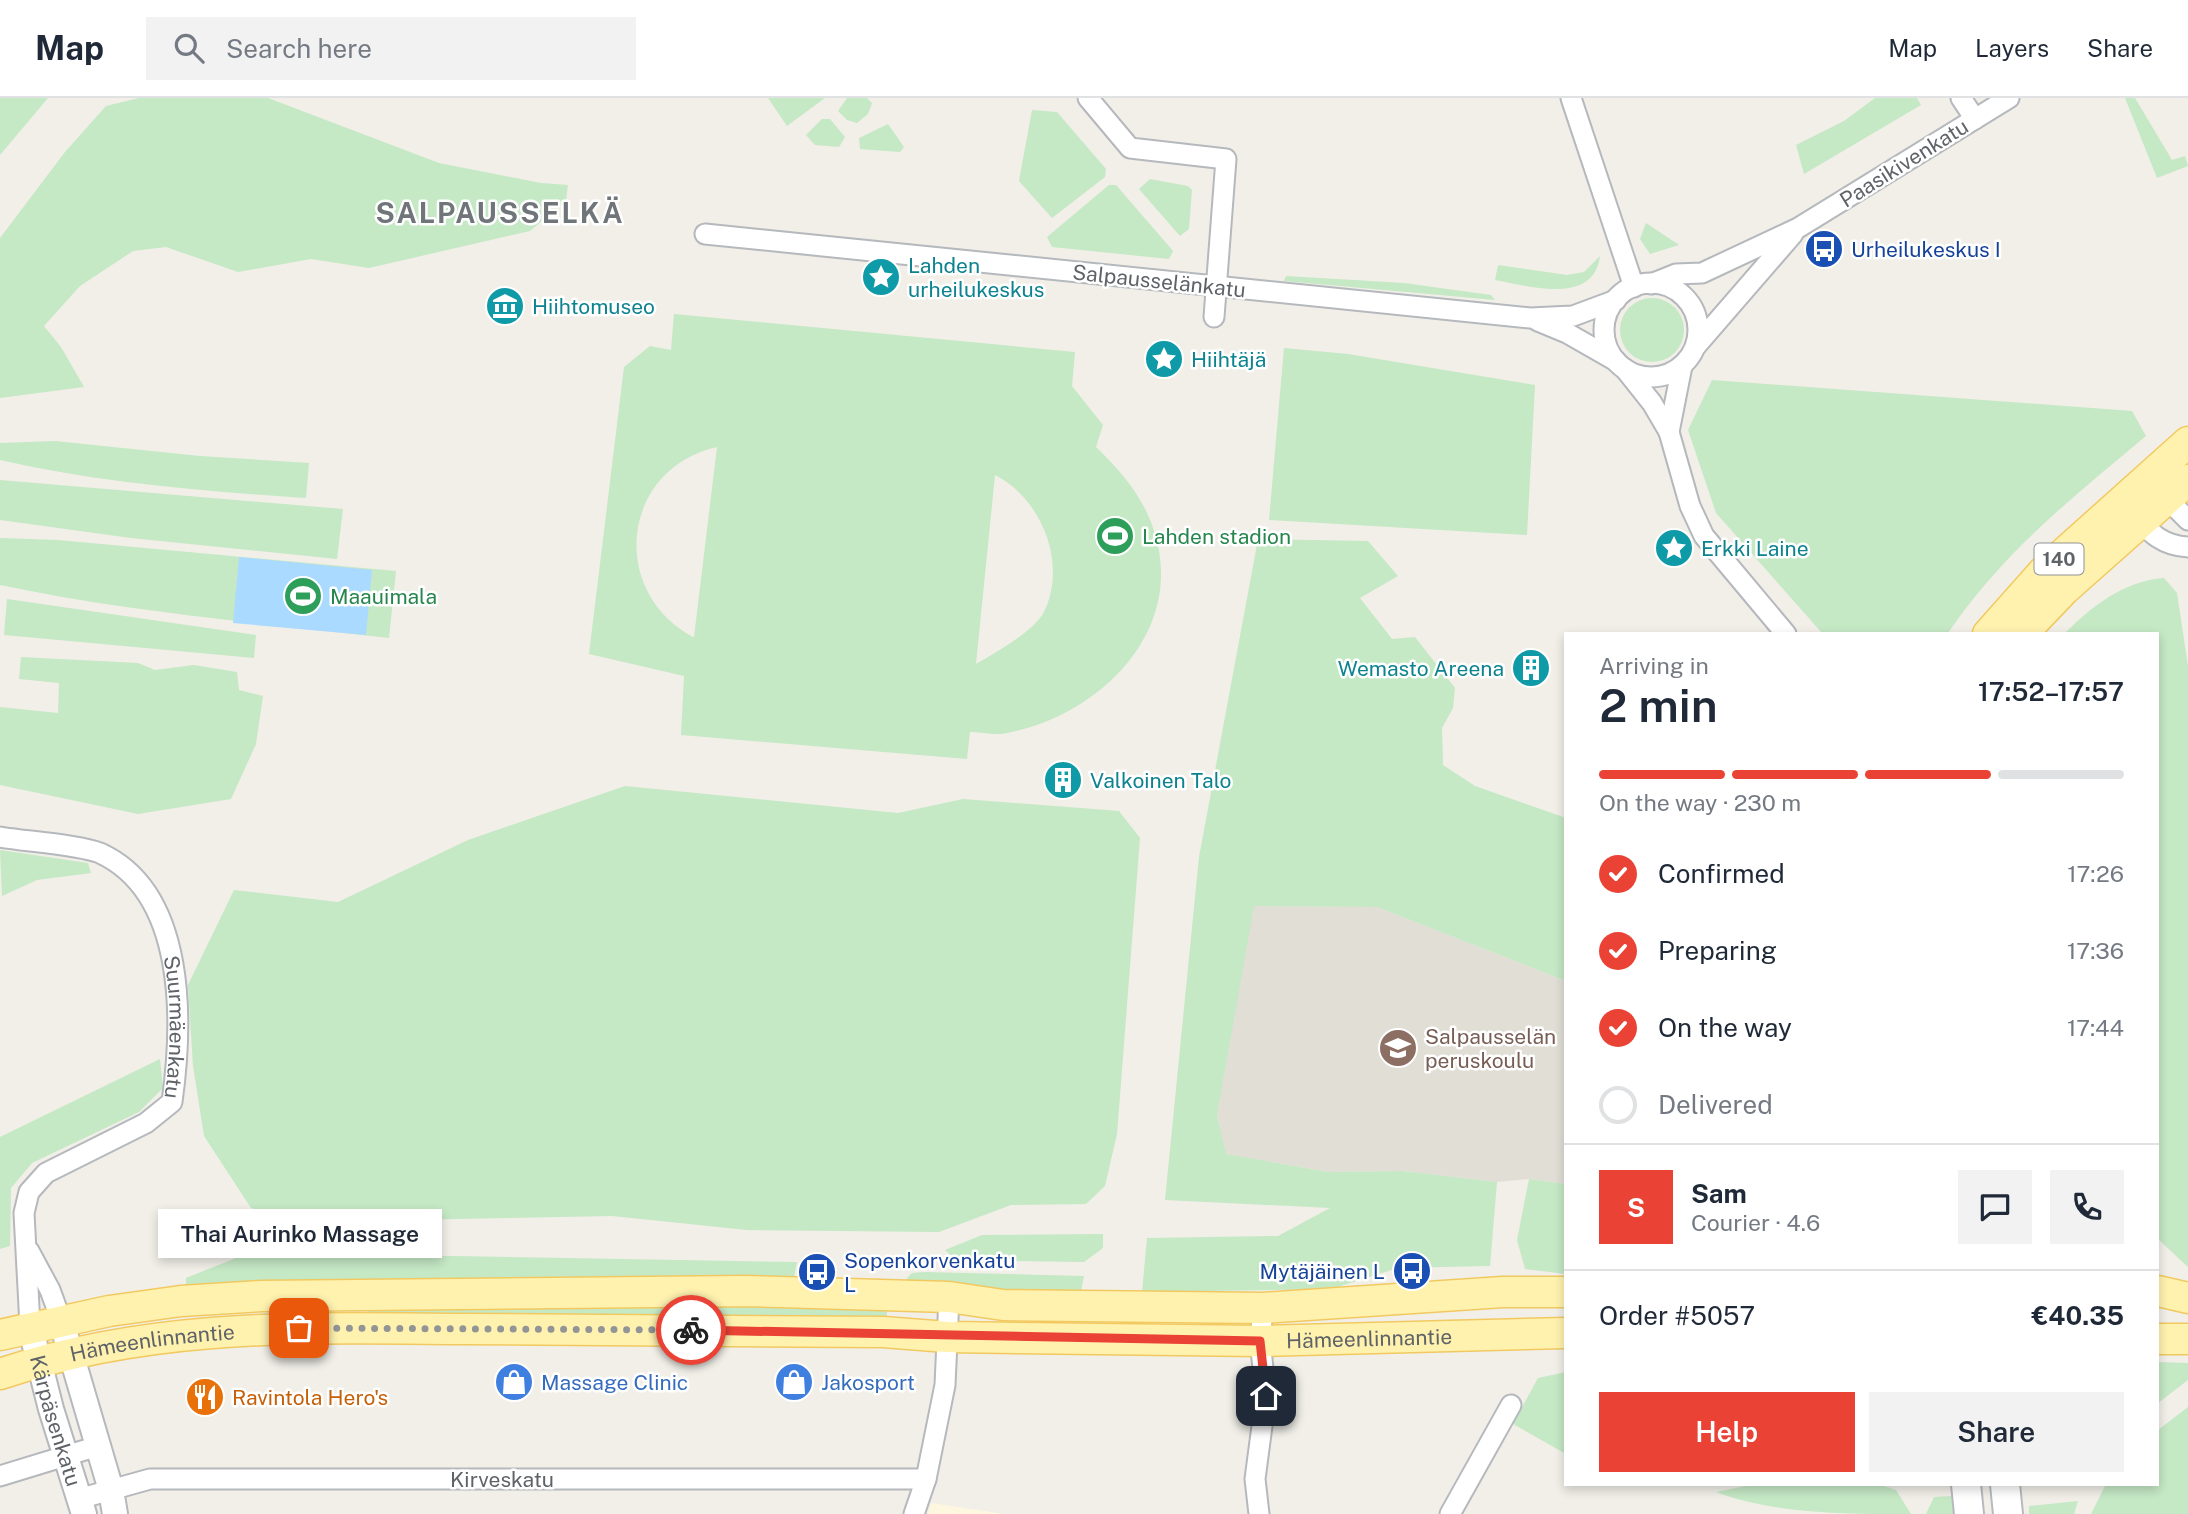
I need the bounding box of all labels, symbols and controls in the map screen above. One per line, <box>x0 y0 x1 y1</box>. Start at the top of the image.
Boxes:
search box <box>146 17 636 80</box>
text: Map <box>35 29 104 67</box>
icon: search <box>170 29 208 67</box>
text: Search here <box>226 33 372 64</box>
text: Map <box>1888 34 1937 62</box>
text: Layers <box>1975 34 2049 62</box>
text: Share <box>2087 34 2153 62</box>
street label: Paasikivenkatu <box>1835 114 1973 212</box>
district label: SALPAUSSELKÄ <box>375 196 625 229</box>
bus stop icon: Urheilukeskus I <box>1803 228 1845 270</box>
place label: Urheilukeskus I <box>1851 237 2001 262</box>
place label: Lahden urheilukeskus <box>908 253 1044 302</box>
place icon: Lahden urheilukeskus <box>860 256 902 298</box>
street label: Salpausselänkatu <box>1071 259 1247 303</box>
museum icon: Hiihtomuseo <box>484 285 526 327</box>
place label: Hiihtomuseo <box>532 294 655 319</box>
place icon: Hiihtäjä <box>1143 338 1185 380</box>
place label: Hiihtäjä <box>1191 347 1266 372</box>
sports icon: Lahden stadion <box>1094 515 1136 557</box>
place label: Lahden stadion <box>1142 524 1291 549</box>
place icon: Erkki Laine <box>1653 527 1695 569</box>
place label: Erkki Laine <box>1701 536 1809 561</box>
road number: 140 <box>2035 544 2084 574</box>
sports icon: Maauimala <box>282 575 324 617</box>
place label: Maauimala <box>330 584 437 609</box>
building icon: Wemasto Areena <box>1510 647 1552 689</box>
text: Arriving in <box>1599 652 1709 679</box>
place label: Wemasto Areena <box>1338 656 1504 681</box>
text: 17:52–17:57 <box>1978 676 2124 707</box>
text: 2 min <box>1599 678 1718 732</box>
building icon: Valkoinen Talo <box>1042 759 1084 801</box>
place label: Valkoinen Talo <box>1090 768 1231 793</box>
text: On the way · 230 m <box>1599 789 1801 816</box>
icon: check <box>1599 855 1637 893</box>
text: Confirmed <box>1658 858 1785 889</box>
text: 17:26 <box>2067 860 2124 887</box>
icon: check <box>1599 932 1637 970</box>
text: Preparing <box>1658 935 1777 966</box>
text: 17:36 <box>2067 937 2124 964</box>
street label: Suurmäenkatu <box>159 953 190 1100</box>
icon: check <box>1599 1009 1637 1047</box>
text: On the way <box>1658 1012 1792 1043</box>
text: 17:44 <box>2067 1014 2124 1041</box>
place label: Salpausselän peruskoulu <box>1425 1024 1556 1073</box>
school or university icon: Salpausselän peruskoulu <box>1377 1027 1419 1069</box>
text: Delivered <box>1658 1089 1773 1120</box>
button: chat <box>1958 1170 2032 1244</box>
button: phone <box>2050 1170 2124 1244</box>
text: Sam <box>1691 1178 1747 1209</box>
text: S <box>1627 1192 1645 1223</box>
callout: Thai Aurinko Massage <box>157 1209 441 1258</box>
text: Courier · 4.6 <box>1691 1209 1820 1236</box>
text: Thai Aurinko Massage <box>181 1220 419 1247</box>
place label: Sopenkorvenkatu L <box>844 1248 1015 1297</box>
bus stop icon: Mytäjäinen L <box>1391 1250 1433 1292</box>
bus stop icon: Sopenkorvenkatu L <box>796 1251 838 1293</box>
place label: Mytäjäinen L <box>1260 1259 1385 1284</box>
courier <box>656 1295 726 1365</box>
pin <box>269 1298 329 1358</box>
text: Order #5057 <box>1599 1300 1755 1331</box>
text: €40.35 <box>2031 1300 2124 1331</box>
icon: bag <box>280 1309 318 1347</box>
icon: bike <box>672 1311 710 1349</box>
street label: Hämeenlinnantie <box>67 1319 235 1366</box>
street label: Hämeenlinnantie <box>1286 1323 1453 1353</box>
street label: Kärpäsenkatu <box>25 1352 87 1489</box>
shop icon: Massage Clinic <box>493 1361 535 1403</box>
shop icon: Jakosport <box>773 1361 815 1403</box>
pin <box>1236 1366 1296 1426</box>
place label: Massage Clinic <box>541 1370 688 1395</box>
place label: Jakosport <box>821 1370 915 1395</box>
restaurant icon: Ravintola Hero's <box>184 1376 226 1418</box>
icon: home <box>1247 1377 1285 1415</box>
place label: Ravintola Hero's <box>232 1385 388 1410</box>
button: Help <box>1599 1392 1855 1472</box>
button: Share <box>1869 1392 2124 1472</box>
street label: Kirveskatu <box>450 1467 554 1492</box>

